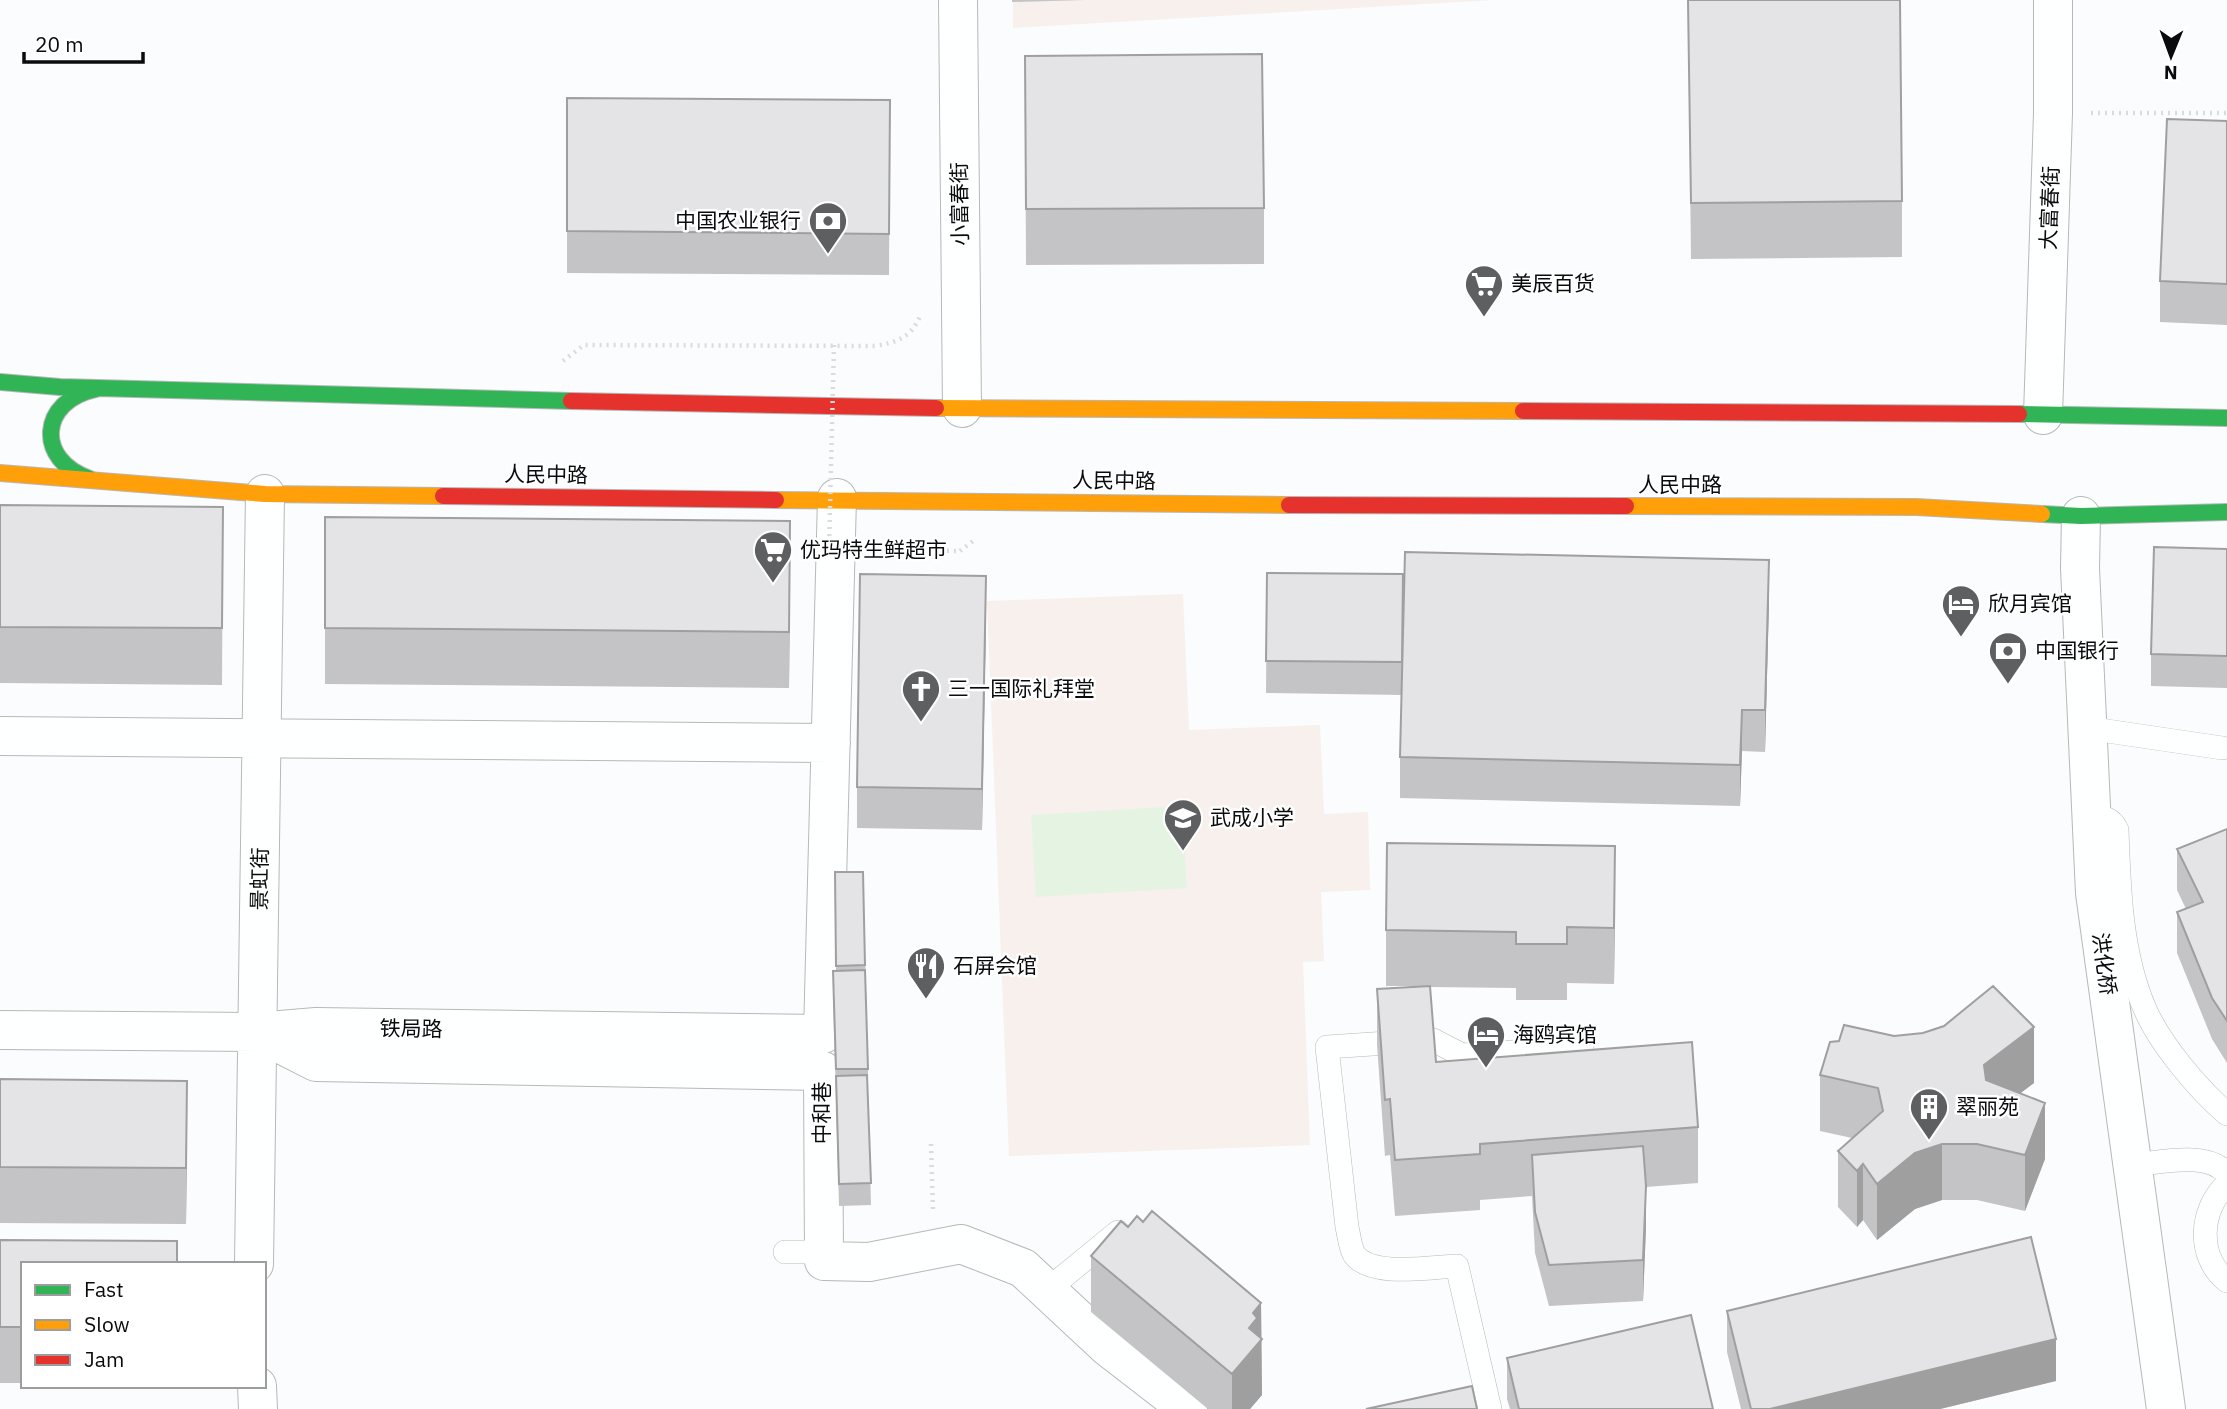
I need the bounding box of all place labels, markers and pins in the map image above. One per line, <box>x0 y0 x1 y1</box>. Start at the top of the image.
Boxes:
bank icon: 中国农业银行 <box>807 200 849 255</box>
place label: 中国农业银行 <box>675 206 801 234</box>
supermarket icon: 美辰百货 <box>1463 263 1505 318</box>
place label: 美辰百货 <box>1511 269 1595 297</box>
supermarket icon: 优玛特生鲜超市 <box>752 529 794 584</box>
place label: 优玛特生鲜超市 <box>800 535 947 563</box>
hotel icon: 欣月宾馆 <box>1940 583 1982 638</box>
place label: 欣月宾馆 <box>1988 589 2072 617</box>
bank icon: 中国银行 <box>1987 630 2029 685</box>
place label: 中国银行 <box>2035 636 2119 664</box>
church icon: 三一国际礼拜堂 <box>900 668 942 723</box>
place label: 三一国际礼拜堂 <box>948 674 1095 702</box>
school or university icon: 武成小学 <box>1162 797 1204 852</box>
place label: 武成小学 <box>1210 803 1294 831</box>
restaurant icon: 石屏会馆 <box>905 945 947 1000</box>
place label: 石屏会馆 <box>953 951 1037 979</box>
hotel icon: 海鸥宾馆 <box>1465 1014 1507 1069</box>
place label: 海鸥宾馆 <box>1513 1020 1597 1048</box>
building icon: 翠丽苑 <box>1908 1086 1950 1141</box>
place label: 翠丽苑 <box>1956 1092 2019 1120</box>

